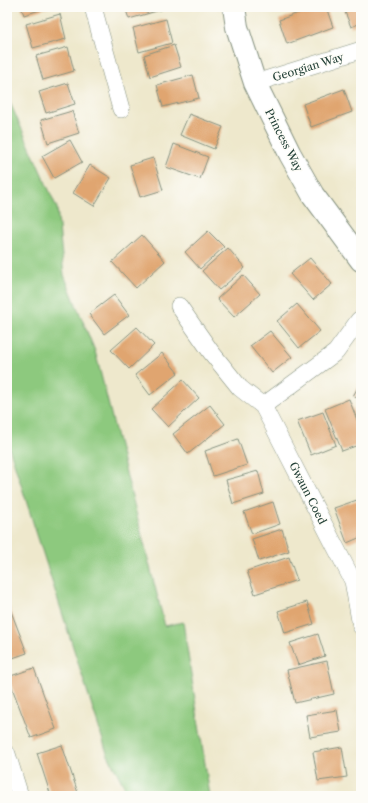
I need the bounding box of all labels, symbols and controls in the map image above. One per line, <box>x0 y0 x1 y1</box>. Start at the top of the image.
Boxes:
street label: Georgian Way <box>271 49 346 84</box>
street label: Princess Way <box>262 106 306 175</box>
street label: Gwaun Coed <box>286 459 330 527</box>

